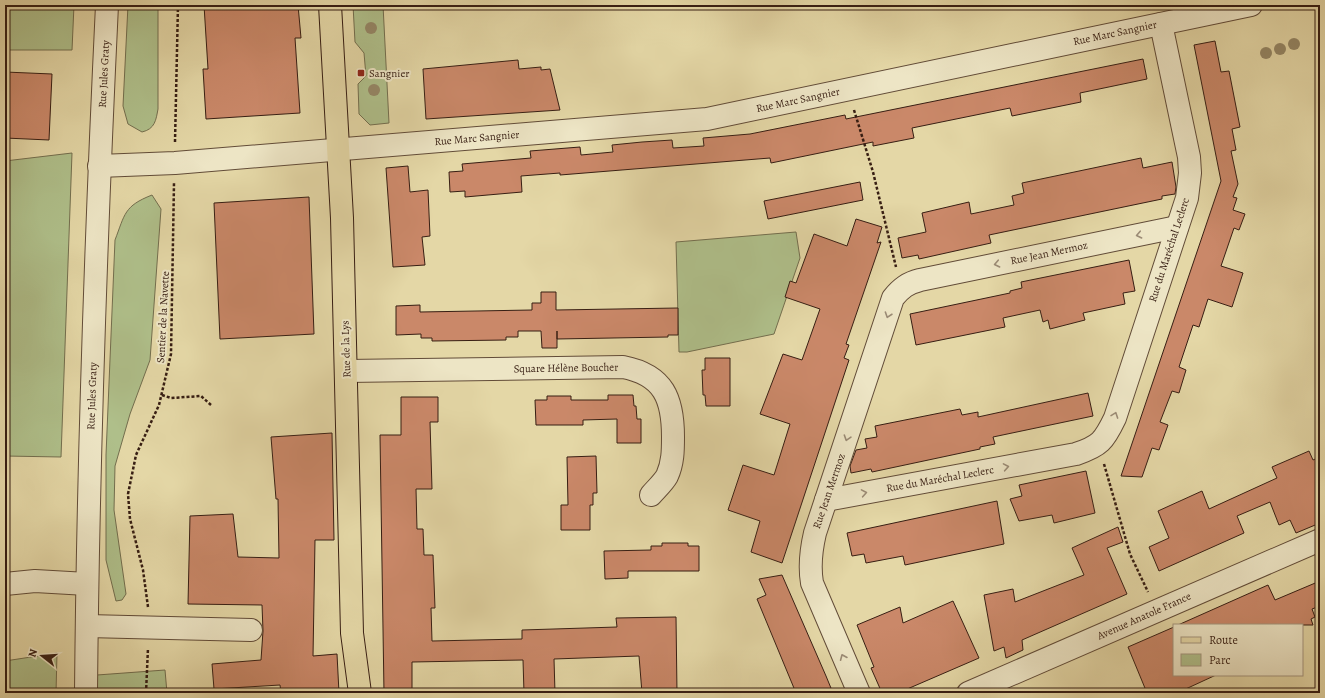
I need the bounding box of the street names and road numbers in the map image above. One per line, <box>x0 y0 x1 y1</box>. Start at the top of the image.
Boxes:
street label: Rue Marc Sangnier <box>1072 17 1158 49</box>
street label: Rue Jules Graty <box>95 40 113 108</box>
street label: Rue Marc Sangnier <box>755 84 841 116</box>
street label: Rue Marc Sangnier <box>434 127 520 149</box>
street label: Rue du Maréchal Leclerc <box>1145 196 1193 304</box>
street label: Rue Jean Mermoz <box>1009 237 1089 269</box>
street label: Sentier de la Navette <box>153 271 173 363</box>
street label: Rue de la Lys <box>338 320 354 378</box>
street label: Square Hélène Boucher <box>513 360 619 376</box>
street label: Rue Jules Graty <box>83 362 101 430</box>
street label: Rue Jean Mermoz <box>809 451 849 531</box>
street label: Rue du Maréchal Leclerc <box>885 462 995 496</box>
street label: Avenue Anatole France <box>1094 589 1193 644</box>

